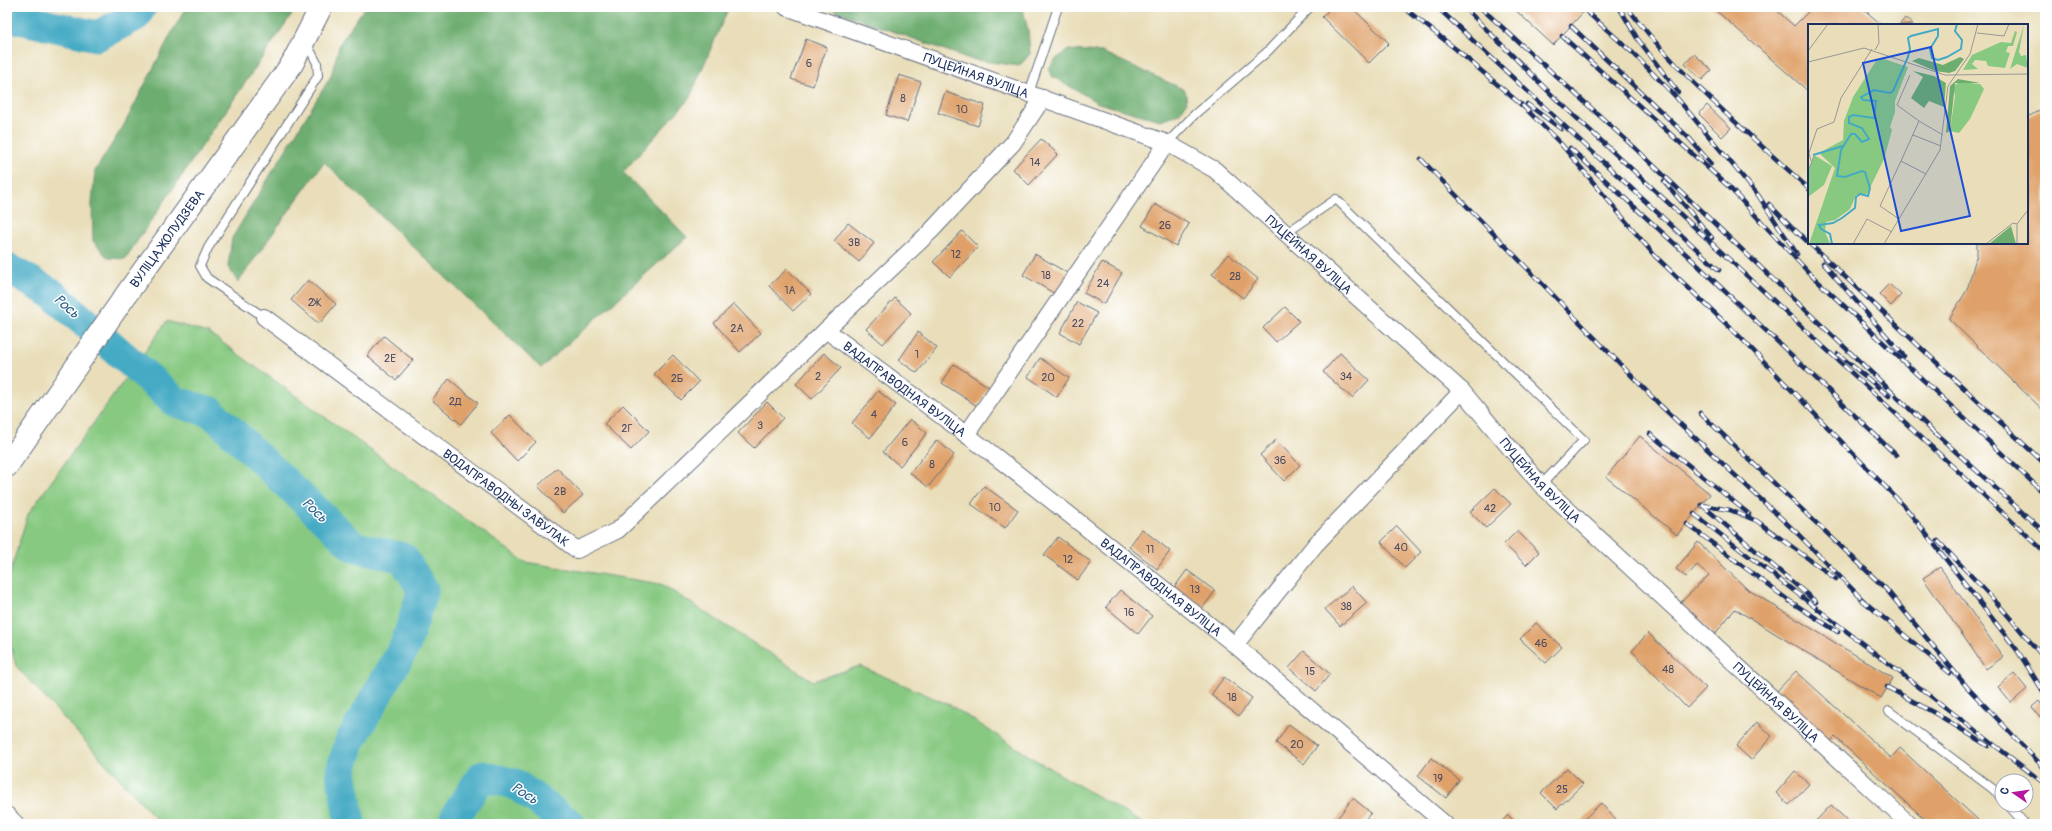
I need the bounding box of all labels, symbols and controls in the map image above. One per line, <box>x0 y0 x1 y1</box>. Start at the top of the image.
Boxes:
inset map <box>1808 24 2028 244</box>
street label: ПУЦЕЙНАЯ ВУЛІЦА <box>921 50 1031 102</box>
house number: 6 <box>806 57 812 70</box>
house number: 8 <box>900 92 906 105</box>
house number: 10 <box>956 103 968 116</box>
house number: 14 <box>1030 156 1041 169</box>
street label: ВУЛІЦА ЖОЛУДЗЕВА <box>127 186 208 291</box>
street label: ПУЦЕЙНАЯ ВУЛІЦА <box>1262 212 1356 298</box>
house number: 26 <box>1159 219 1171 232</box>
house number: 3В <box>848 236 860 249</box>
house number: 12 <box>951 248 961 261</box>
house number: 18 <box>1041 269 1051 282</box>
house number: 28 <box>1229 270 1241 283</box>
house number: 24 <box>1097 277 1110 290</box>
house number: 1А <box>784 284 796 297</box>
water label: Рось <box>51 291 83 322</box>
house number: 2Ж <box>308 296 322 309</box>
house number: 22 <box>1072 317 1084 330</box>
house number: 2А <box>730 322 744 335</box>
street label: ВАДАПРАВОДНАЯ ВУЛІЦА <box>839 338 969 441</box>
house number: 1 <box>915 348 919 361</box>
house number: 2Е <box>384 352 396 365</box>
house number: 2 <box>815 370 821 383</box>
house number: 34 <box>1340 370 1353 383</box>
house number: 20 <box>1041 371 1055 384</box>
house number: 2Б <box>671 372 683 385</box>
house number: 2Д <box>449 395 462 408</box>
house number: 4 <box>871 408 878 421</box>
house number: 3 <box>757 419 763 432</box>
house number: 2Г <box>621 422 633 435</box>
street label: ПУЦЕЙНАЯ ВУЛІЦА <box>1496 435 1584 527</box>
house number: 6 <box>902 436 908 449</box>
street label: ВОДАПРАВОДНЫ ЗАВУЛАК <box>439 446 572 550</box>
house number: 36 <box>1274 454 1286 467</box>
house number: 8 <box>929 458 935 471</box>
house number: 2В <box>554 485 566 498</box>
water label: Рось <box>299 495 331 527</box>
house number: 10 <box>989 501 1001 514</box>
house number: 42 <box>1484 502 1496 515</box>
street label: ВАДАПРАВОДНАЯ ВУЛІЦА <box>1097 535 1225 641</box>
house number: 40 <box>1394 541 1408 554</box>
house number: 11 <box>1146 543 1154 556</box>
house number: 12 <box>1063 553 1073 566</box>
house number: 13 <box>1190 583 1200 596</box>
house number: 38 <box>1340 600 1352 613</box>
house number: 16 <box>1124 606 1134 619</box>
house number: 46 <box>1535 637 1547 650</box>
street label: ПУЦЕЙНАЯ ВУЛІЦА <box>1730 659 1822 746</box>
house number: 48 <box>1662 663 1674 676</box>
house number: 15 <box>1305 665 1315 678</box>
house number: 18 <box>1227 691 1237 704</box>
house number: 20 <box>1290 738 1304 751</box>
house number: 19 <box>1433 772 1443 785</box>
north arrow <box>1994 773 2034 813</box>
water label: Рось <box>508 779 542 808</box>
house number: 25 <box>1556 783 1568 796</box>
text: С <box>1998 786 2012 796</box>

